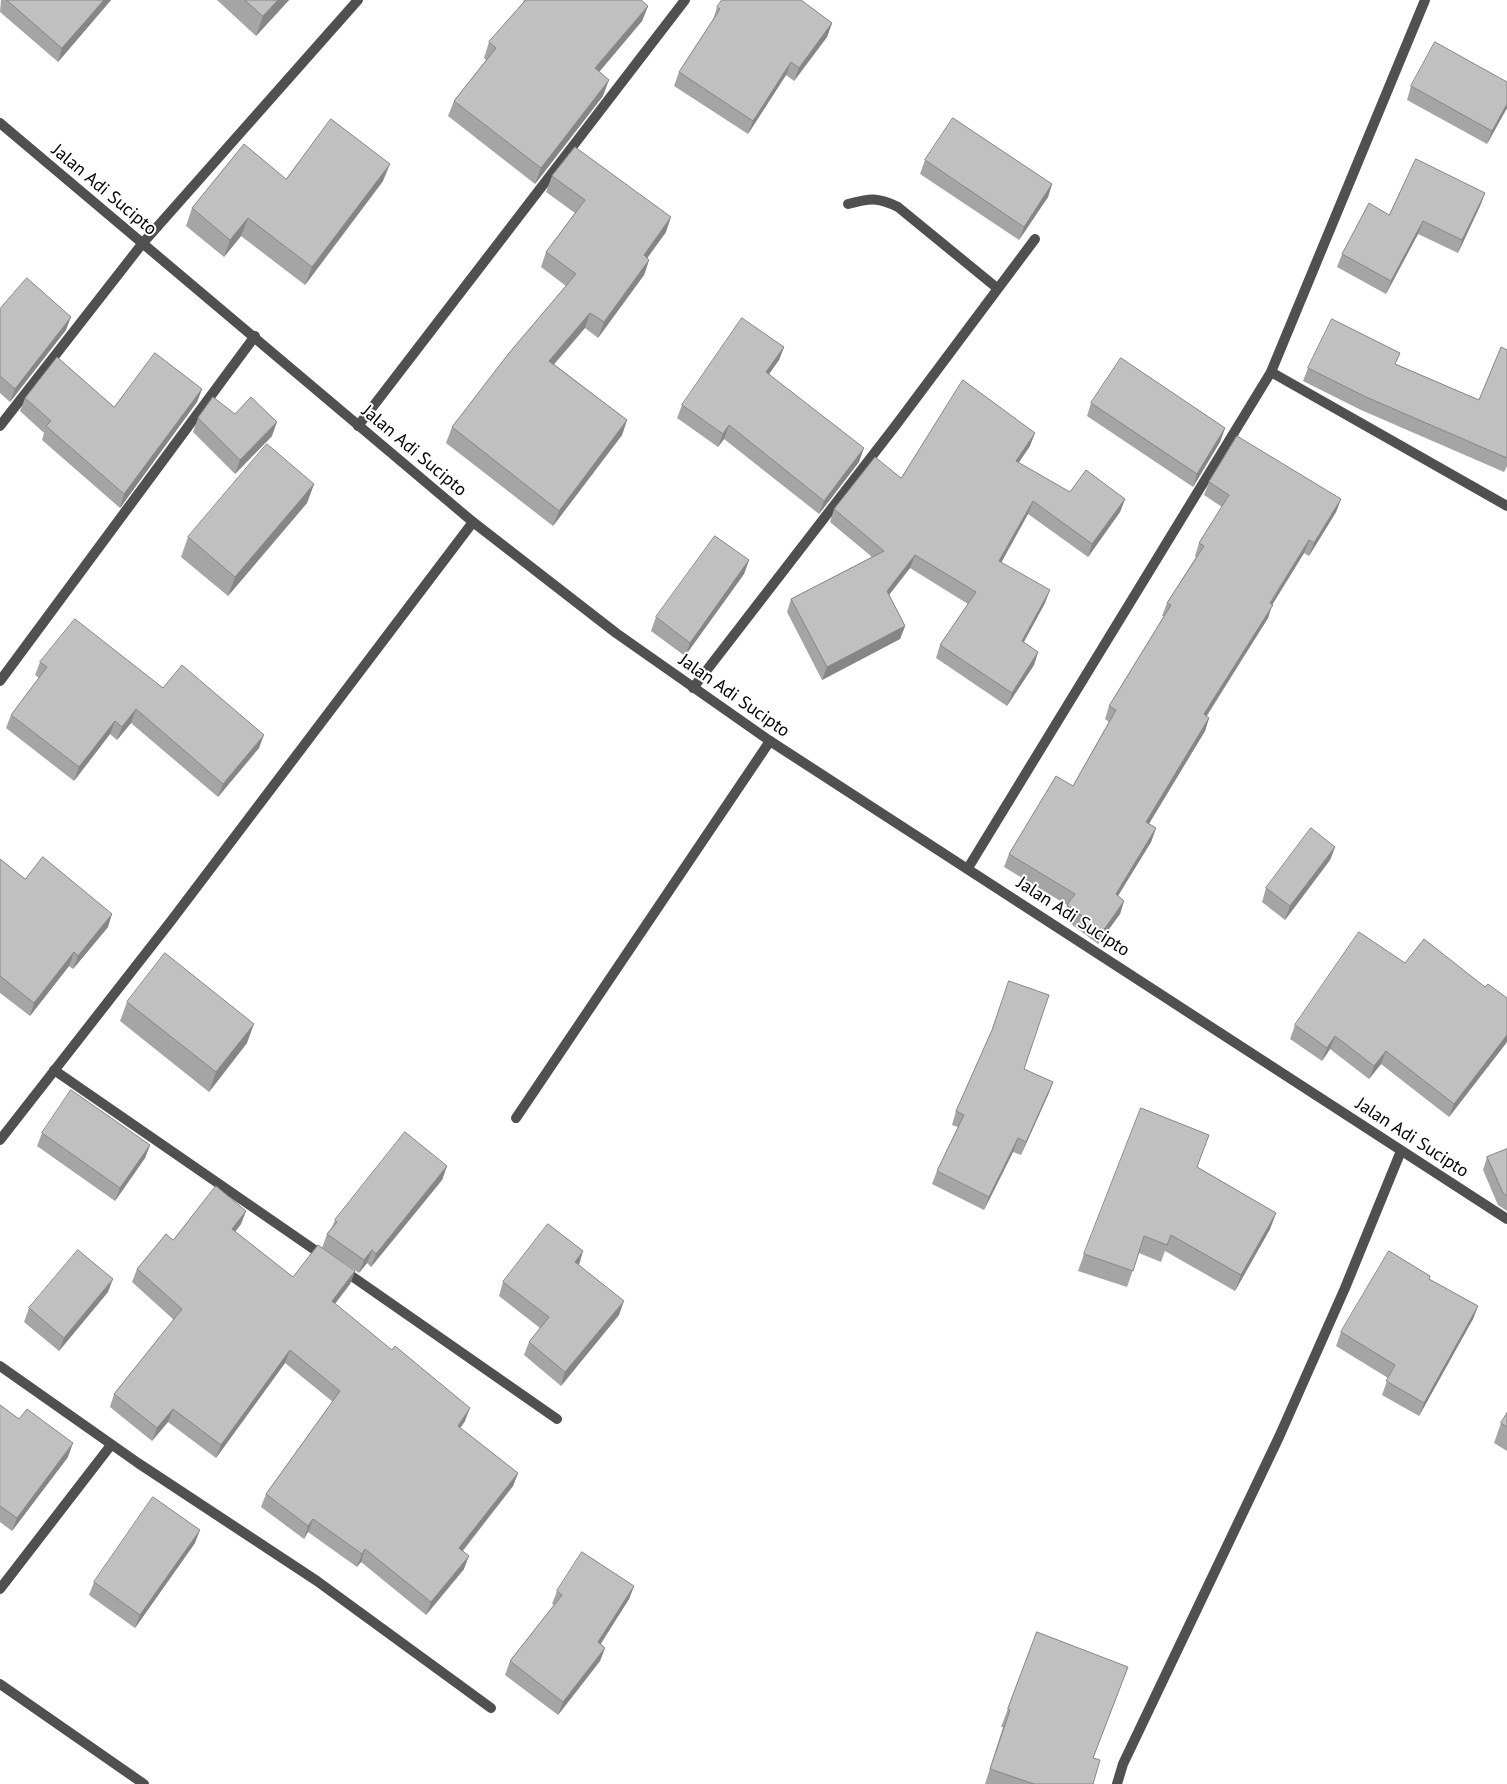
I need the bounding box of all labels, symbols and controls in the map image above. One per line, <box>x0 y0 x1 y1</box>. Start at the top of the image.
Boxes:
street label: Jalan Adi Sucipto <box>47 140 161 240</box>
street label: Jalan Adi Sucipto <box>357 401 471 501</box>
street label: Jalan Adi Sucipto <box>674 650 794 742</box>
street label: Jalan Adi Sucipto <box>1012 872 1134 962</box>
street label: Jalan Adi Sucipto <box>1351 1093 1473 1183</box>

